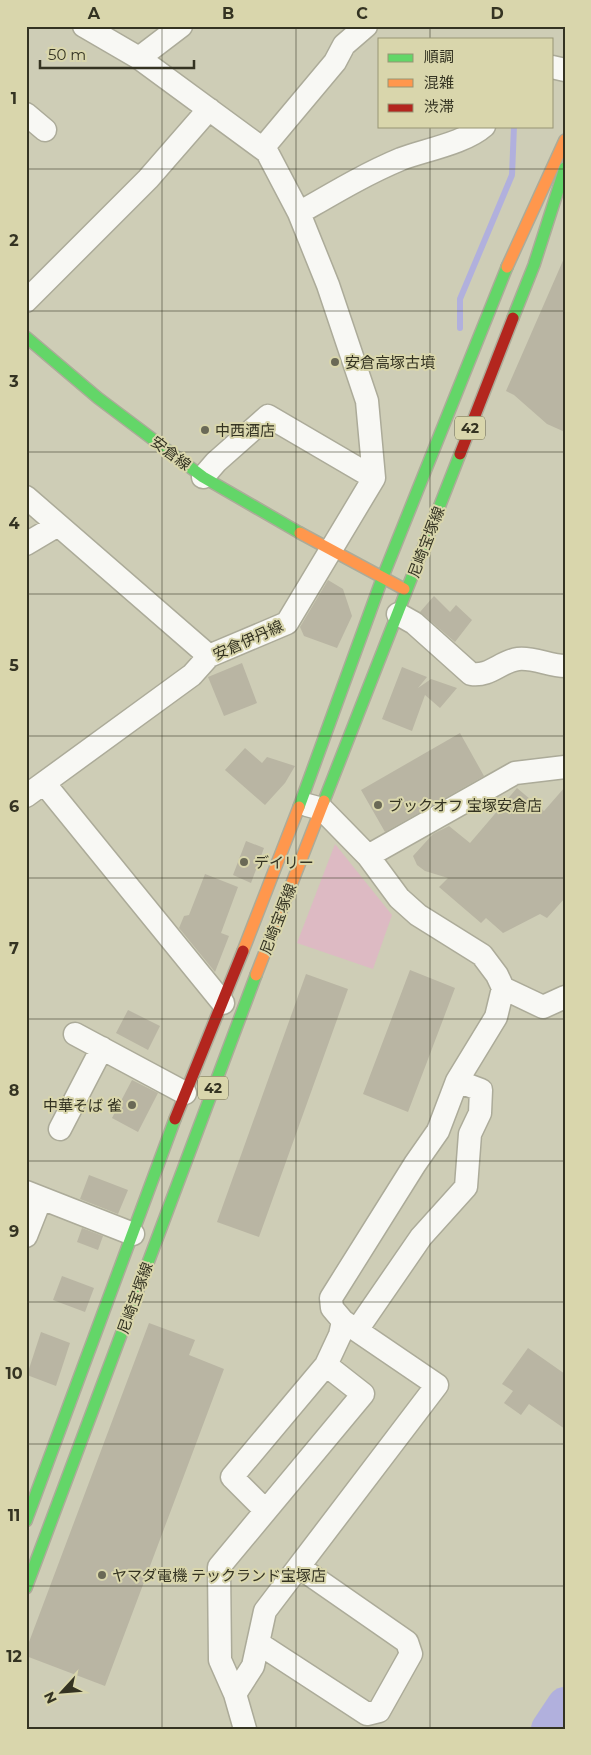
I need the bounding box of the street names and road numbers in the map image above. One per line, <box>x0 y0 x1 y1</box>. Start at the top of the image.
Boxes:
road number: 42 <box>455 416 485 439</box>
street label: 安倉線 <box>147 432 195 474</box>
street label: 尼崎宝塚線 <box>404 504 448 580</box>
street label: 安倉伊丹線 <box>210 616 286 664</box>
street label: 尼崎宝塚線 <box>256 881 300 957</box>
road number: 42 <box>198 1076 228 1100</box>
street label: 尼崎宝塚線 <box>113 1260 157 1336</box>

